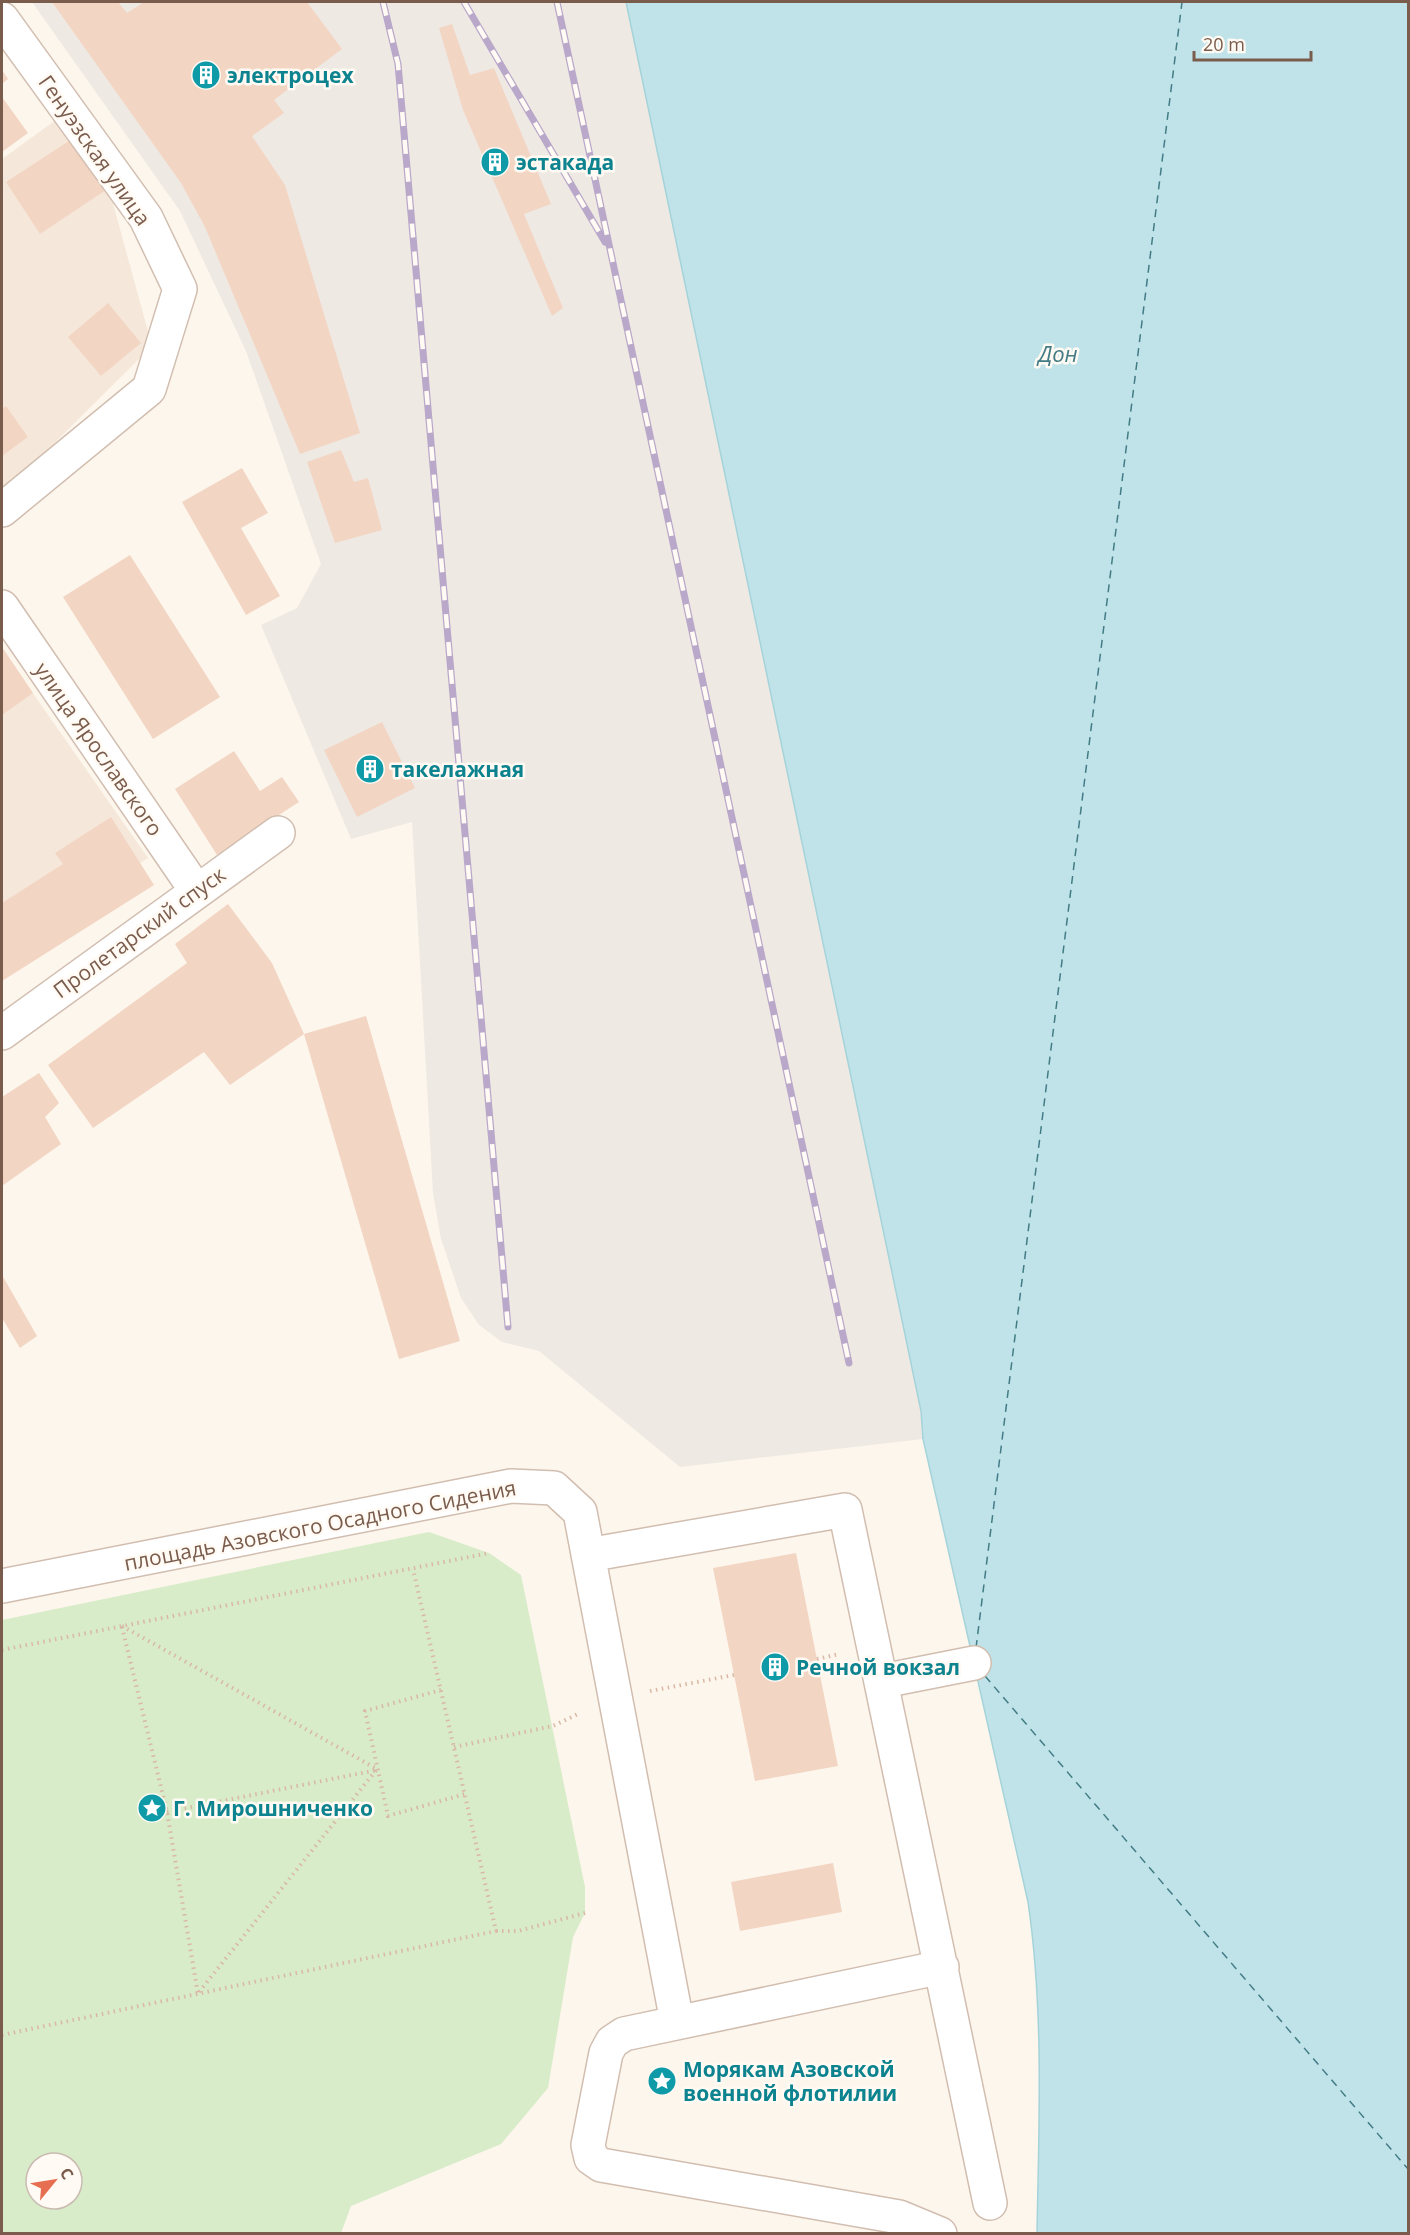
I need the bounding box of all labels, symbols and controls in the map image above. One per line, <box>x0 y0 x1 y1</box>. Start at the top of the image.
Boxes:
scale bar <box>1194 24 1311 62</box>
text: 20 m <box>1203 32 1245 56</box>
building icon: электроцех <box>190 59 222 91</box>
place label: электроцех <box>227 61 354 89</box>
street label: Генуэзская улица <box>33 69 157 231</box>
building icon: эстакада <box>479 146 511 178</box>
place label: эстакада <box>516 148 614 176</box>
water label: Дон <box>1036 338 1078 368</box>
street label: улица Ярославского <box>28 657 170 841</box>
building icon: такелажная <box>354 753 386 785</box>
place label: такелажная <box>391 755 524 783</box>
street label: Пролетарский спуск <box>47 860 231 1004</box>
street label: площадь Азовского Осадного Сидения <box>122 1473 518 1577</box>
building icon: Речной вокзал <box>759 1651 791 1683</box>
place label: Речной вокзал <box>796 1653 960 1681</box>
place icon: Г. Мирошниченко <box>136 1792 168 1824</box>
place label: Г. Мирошниченко <box>173 1794 373 1822</box>
place label: Морякам Азовской военной флотилии <box>683 2055 897 2107</box>
place icon: Морякам Азовской военной флотилии <box>646 2065 678 2097</box>
north arrow <box>24 2151 84 2211</box>
text: С <box>55 2164 79 2183</box>

